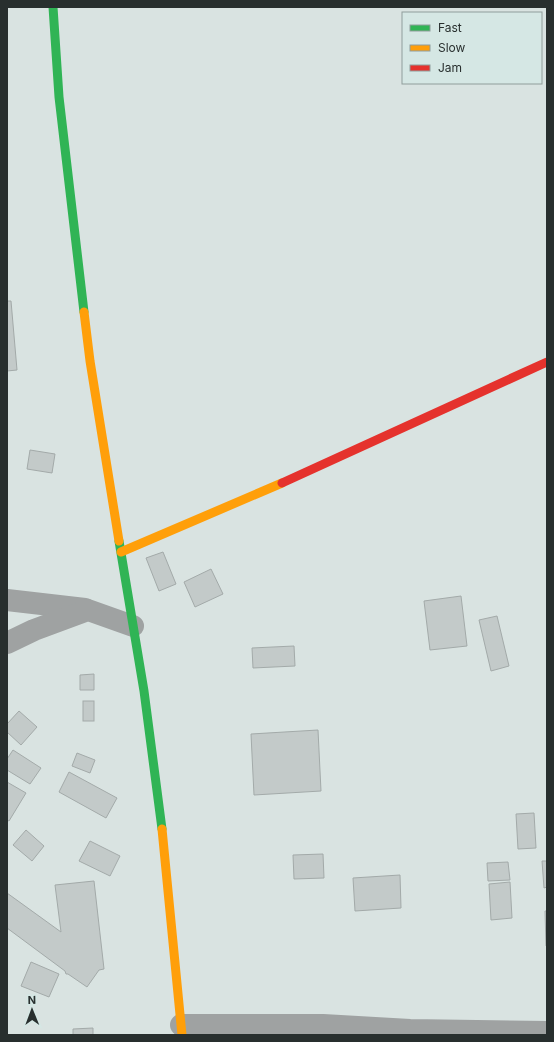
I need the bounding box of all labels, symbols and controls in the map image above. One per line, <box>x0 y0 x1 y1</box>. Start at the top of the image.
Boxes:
legend <box>402 12 542 84</box>
text: Fast <box>438 20 462 35</box>
text: Slow <box>438 40 466 55</box>
text: Jam <box>438 60 462 75</box>
north arrow <box>12 990 52 1030</box>
text: N <box>28 993 36 1007</box>

